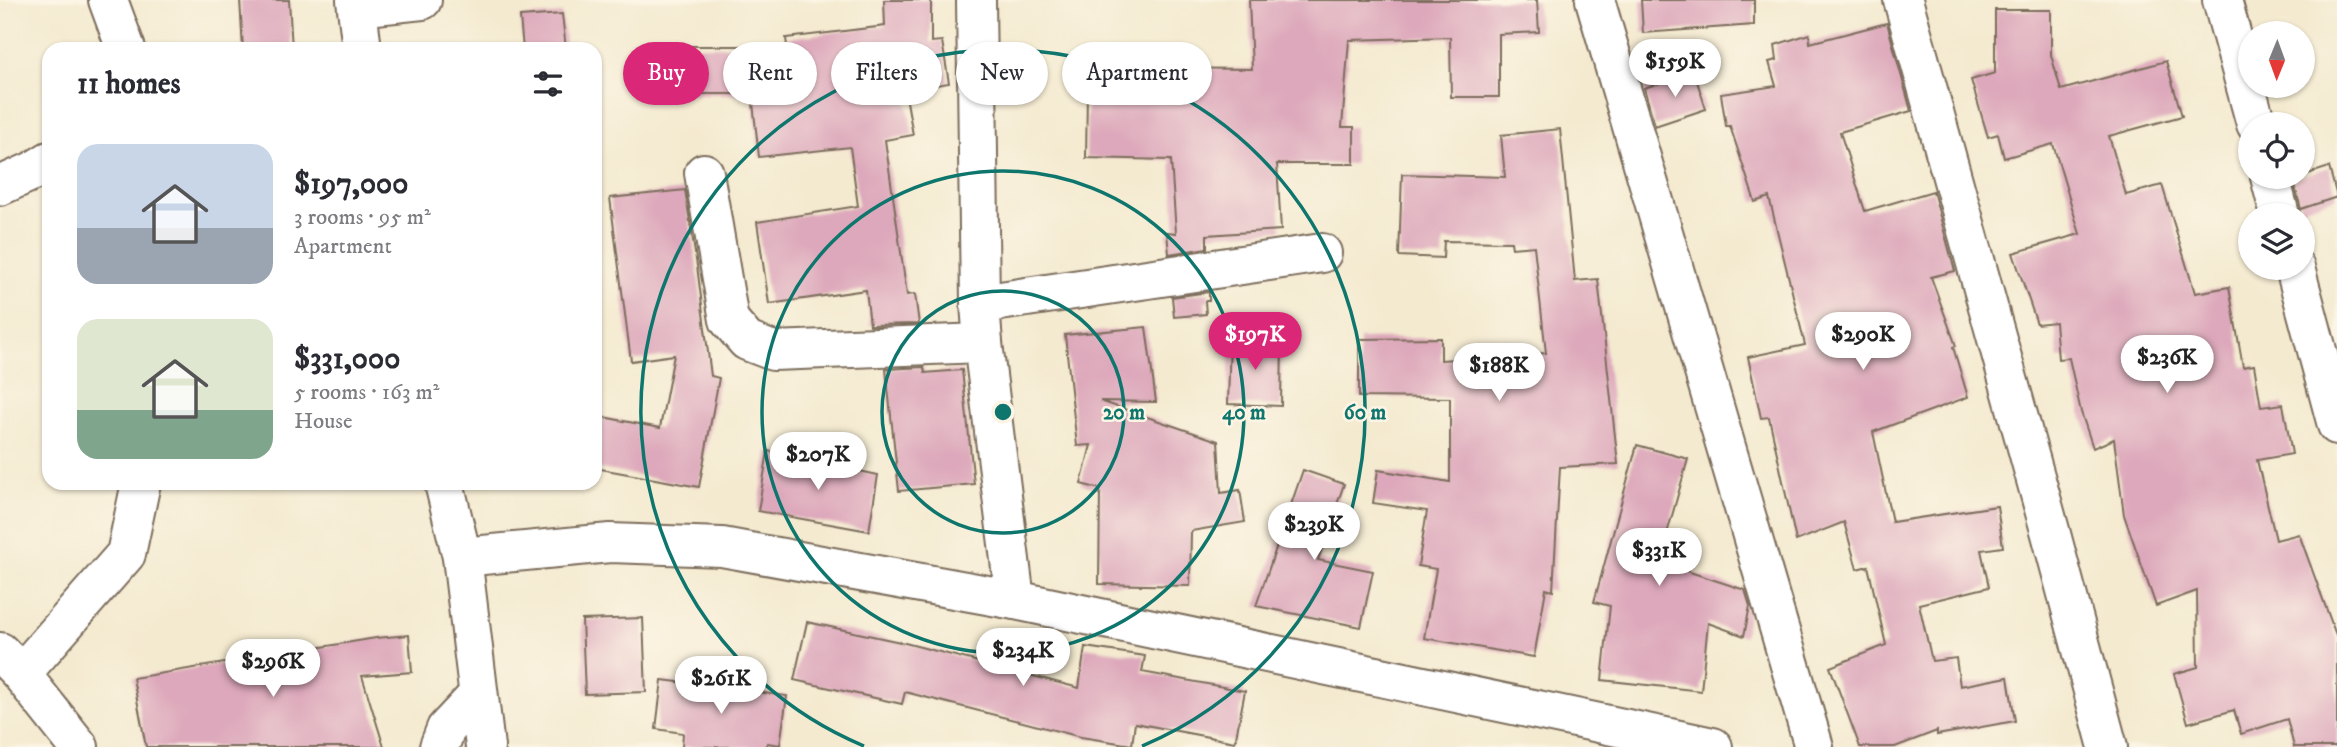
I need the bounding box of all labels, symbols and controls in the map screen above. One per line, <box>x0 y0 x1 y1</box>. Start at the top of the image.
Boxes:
north arrow <box>2238 21 2315 98</box>
map controls <box>2238 21 2315 280</box>
pin: $159K <box>1626 40 1724 99</box>
chip: Buy <box>623 42 709 105</box>
chip: Rent <box>723 42 817 105</box>
chip: Filters <box>831 42 942 105</box>
chip: New <box>956 42 1048 105</box>
chip: Apartment <box>1062 42 1212 105</box>
text: $159K <box>1645 47 1705 76</box>
icon: filters <box>529 65 567 103</box>
text: 11 homes <box>77 66 181 103</box>
button: locate <box>2238 112 2315 189</box>
text: $197,000 <box>294 166 408 203</box>
icon: home <box>133 172 217 256</box>
text: 3 rooms · 95 m² <box>294 203 431 232</box>
button: layers <box>2238 203 2315 280</box>
text: Apartment <box>294 232 392 261</box>
pin: $197K <box>1206 312 1304 372</box>
pin: $290K <box>1814 312 1912 372</box>
text: $197K <box>1225 320 1285 349</box>
text: $290K <box>1831 320 1895 349</box>
pin: $236K <box>2118 336 2216 395</box>
text: $331,000 <box>294 341 400 378</box>
text: $236K <box>2137 343 2197 372</box>
pin: $188K <box>1450 344 1548 403</box>
icon: home <box>133 347 217 431</box>
text: $188K <box>1469 351 1529 380</box>
text: 5 rooms · 163 m² <box>294 378 440 407</box>
centre of rings <box>991 400 1015 424</box>
text: 20 m <box>1103 400 1145 426</box>
text: 40 m <box>1222 400 1266 426</box>
text: 60 m <box>1344 400 1386 426</box>
text: House <box>294 407 352 436</box>
pin: $207K <box>769 433 867 492</box>
text: $207K <box>786 440 850 469</box>
pin: $239K <box>1265 503 1363 562</box>
text: $239K <box>1284 510 1344 539</box>
pin: $331K <box>1610 528 1708 588</box>
text: $331K <box>1632 536 1686 565</box>
pin: $234K <box>974 628 1072 688</box>
text: $234K <box>992 636 1054 665</box>
pin: $296K <box>224 640 322 699</box>
text: $296K <box>241 647 305 676</box>
pin: $261K <box>672 656 770 716</box>
text: $261K <box>691 664 751 693</box>

